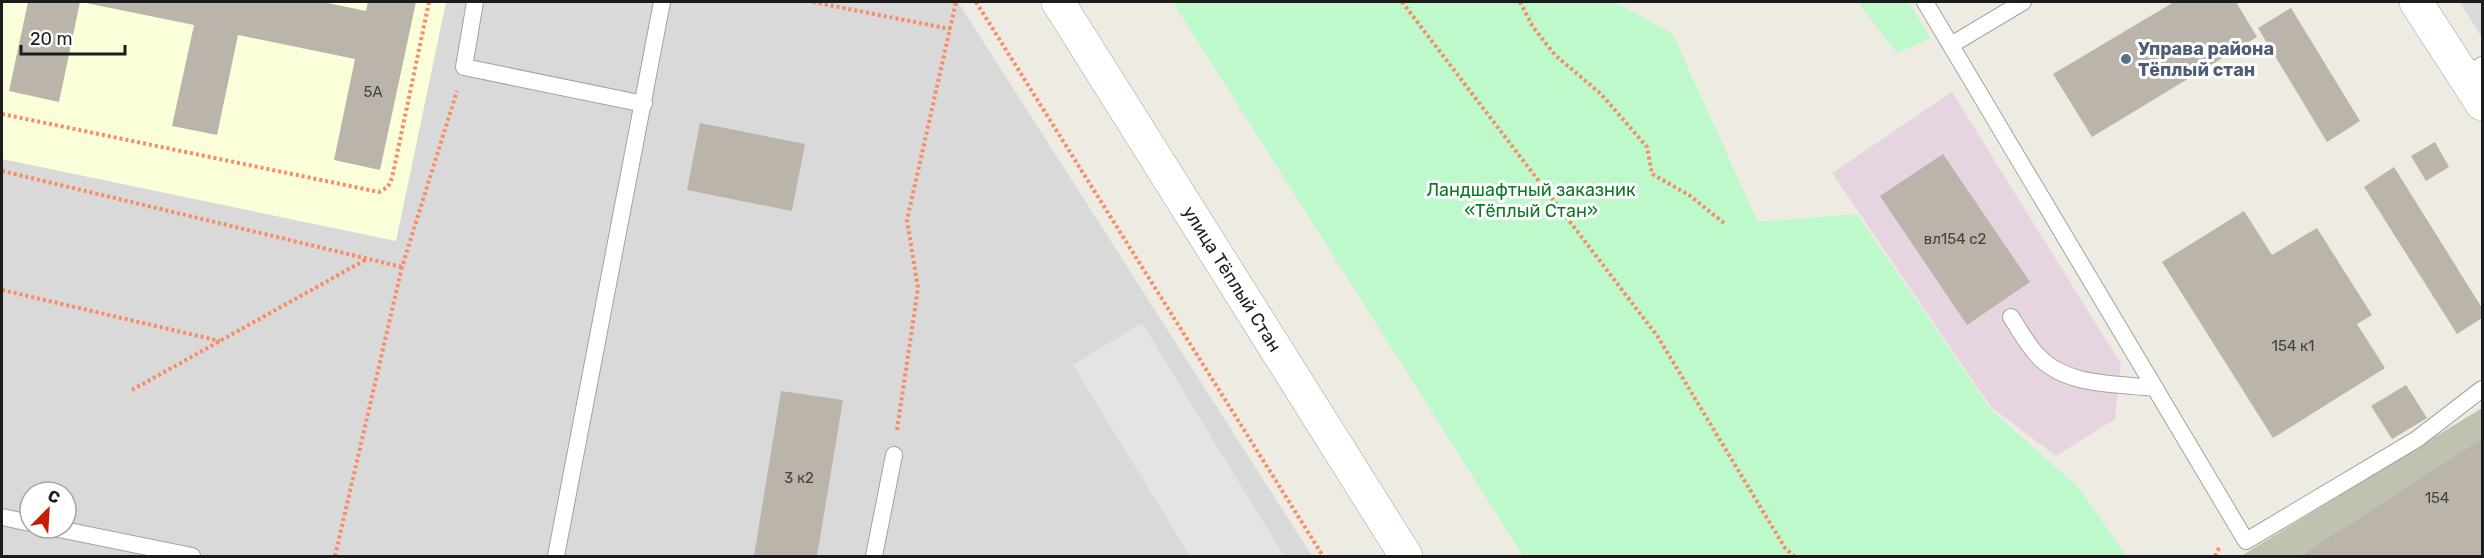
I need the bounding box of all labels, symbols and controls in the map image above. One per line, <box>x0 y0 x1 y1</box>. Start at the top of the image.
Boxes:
scale bar <box>21 18 124 56</box>
text: 20 m <box>30 28 72 50</box>
place label: Управа района Тёплый стан <box>2138 38 2274 81</box>
marker: Управа района Тёплый стан <box>2119 52 2133 66</box>
house number: 5А <box>364 83 382 101</box>
park label: Ландшафтный заказник «Тёплый Стан» <box>1426 179 1636 222</box>
street label: улица Тёплый Стан <box>1178 202 1286 356</box>
house number: вл154 с2 <box>1924 230 1986 248</box>
house number: 154 к1 <box>2272 337 2314 355</box>
house number: 3 к2 <box>784 469 814 487</box>
north arrow <box>18 480 78 540</box>
text: С <box>45 486 63 508</box>
house number: 154 <box>2425 489 2449 507</box>

